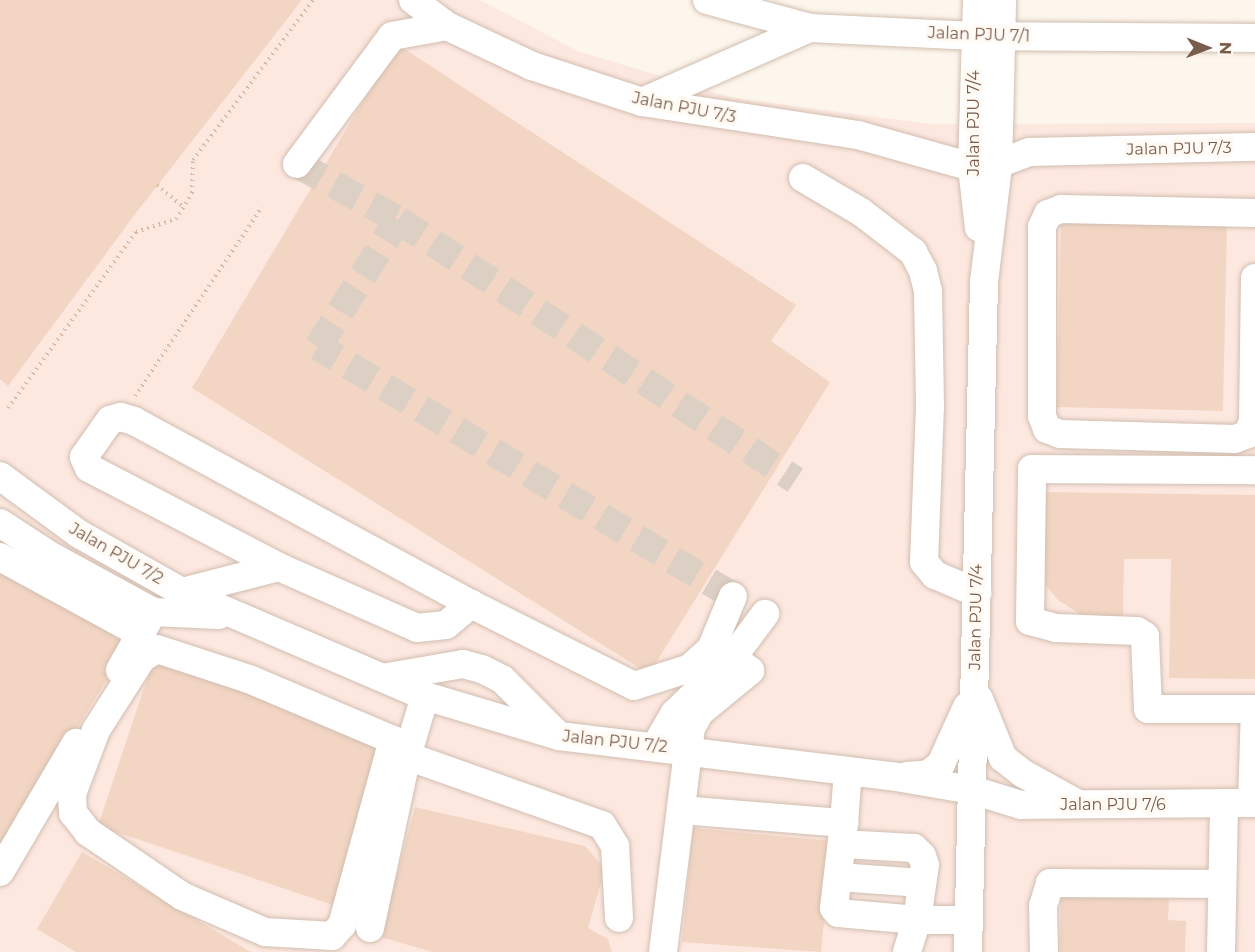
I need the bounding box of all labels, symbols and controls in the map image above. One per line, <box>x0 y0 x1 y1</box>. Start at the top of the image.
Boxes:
north arrow <box>1177 18 1237 78</box>
street label: Jalan PJU 7/1 <box>928 24 1030 46</box>
text: N <box>1216 42 1235 55</box>
street label: Jalan PJU 7/4 <box>964 70 984 176</box>
street label: Jalan PJU 7/3 <box>631 89 737 127</box>
street label: Jalan PJU 7/3 <box>1126 138 1232 160</box>
street label: Jalan PJU 7/2 <box>66 519 166 589</box>
street label: Jalan PJU 7/4 <box>965 564 987 670</box>
street label: Jalan PJU 7/2 <box>562 727 668 757</box>
street label: Jalan PJU 7/6 <box>1060 795 1166 815</box>

